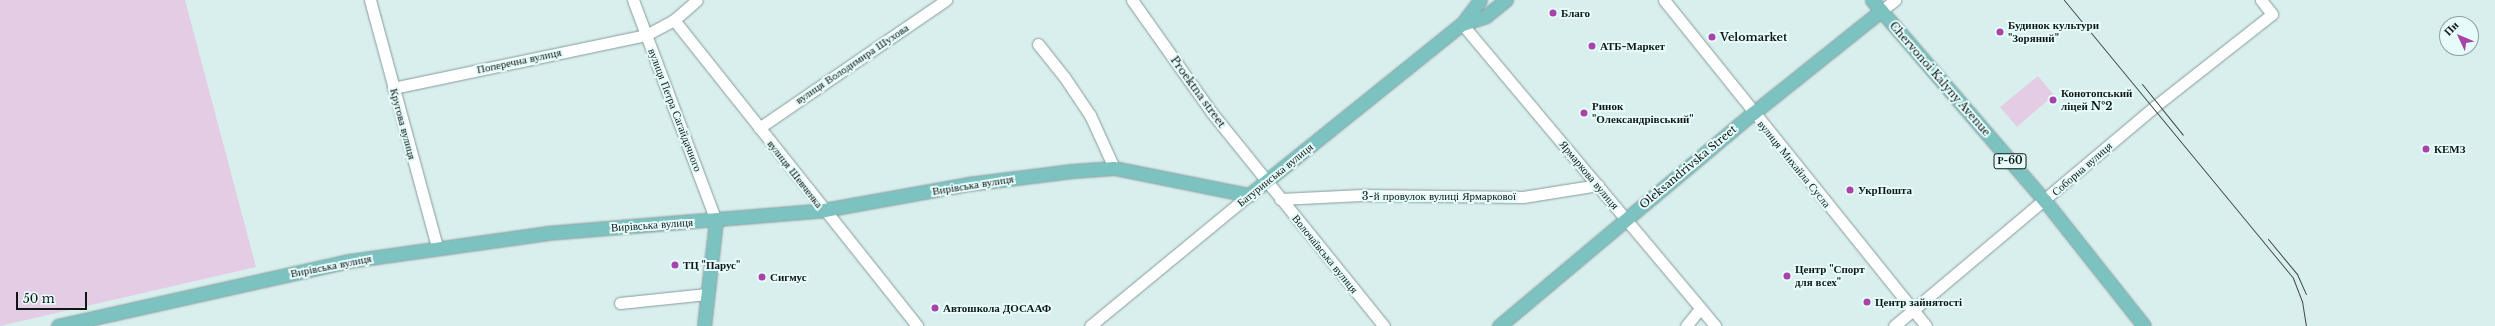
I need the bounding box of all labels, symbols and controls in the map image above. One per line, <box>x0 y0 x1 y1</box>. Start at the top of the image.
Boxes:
place label: Благо <box>1561 6 1590 20</box>
marker: Благо <box>1548 8 1558 18</box>
north arrow <box>2439 16 2479 56</box>
text: Пн <box>2441 18 2461 39</box>
street label: Chervonoi Kalyny Avenue <box>1886 19 1994 139</box>
place label: Будинок культури "Зоряний" <box>2008 19 2099 45</box>
street label: вулиця Володимира Шухова <box>793 21 911 107</box>
marker: Будинок культури "Зоряний" <box>1995 27 2005 37</box>
place label: Velomarket <box>1720 30 1787 44</box>
marker: Velomarket <box>1707 32 1717 42</box>
place label: АТБ-Маркет <box>1600 39 1665 53</box>
marker: АТБ-Маркет <box>1587 41 1597 51</box>
street label: Поперечна вулиця <box>476 46 562 76</box>
street label: вулиця Петра Сагайдачного <box>645 47 705 173</box>
street label: Proektna street <box>1168 54 1228 130</box>
street label: Кругова вулиця <box>387 87 419 161</box>
place label: Конотопський ліцей №2 <box>2061 87 2132 113</box>
marker: Конотопський ліцей №2 <box>2048 95 2058 105</box>
place label: Ринок "Олександрівський" <box>1592 100 1694 126</box>
marker: Ринок "Олександрівський" <box>1579 108 1589 118</box>
street label: вулиця Михайла Сусла <box>1755 118 1833 210</box>
street label: Oleksandrivska Street <box>1637 123 1739 211</box>
street label: вулиця Шевченка <box>764 137 826 211</box>
street label: Ярмаркова вулиця <box>1556 138 1622 212</box>
street label: Соборна вулиця <box>2049 139 2115 199</box>
street label: Батуринська вулиця <box>1234 140 1316 210</box>
place label: КЕМЗ <box>2434 142 2466 156</box>
marker: КЕМЗ <box>2421 144 2431 154</box>
road number: Р-60 <box>1993 153 2027 169</box>
street label: Вирівська вулиця <box>931 172 1015 198</box>
place label: УкрПошта <box>1858 183 1912 197</box>
marker: УкрПошта <box>1845 185 1855 195</box>
street label: 3-й провулок вулиці Ярмаркової <box>1362 189 1516 203</box>
street label: Волочаївська вулиця <box>1289 212 1361 296</box>
street label: Вирівська вулиця <box>611 216 693 234</box>
street label: Вирівська вулиця <box>289 252 373 280</box>
place label: ТЦ "Парус" <box>683 258 741 272</box>
marker: ТЦ "Парус" <box>670 260 680 270</box>
place label: Центр "Спорт для всех" <box>1795 263 1865 289</box>
place label: Сигмус <box>770 270 807 284</box>
marker: Центр "Спорт для всех" <box>1782 271 1792 281</box>
marker: Сигмус <box>757 272 767 282</box>
scale bar <box>18 284 89 310</box>
text: 50 m <box>23 291 55 306</box>
place label: Центр зайнятості <box>1875 295 1962 309</box>
marker: Центр зайнятості <box>1862 297 1872 307</box>
place label: Автошкола ДОСААФ <box>943 301 1051 315</box>
marker: Автошкола ДОСААФ <box>930 303 940 313</box>

